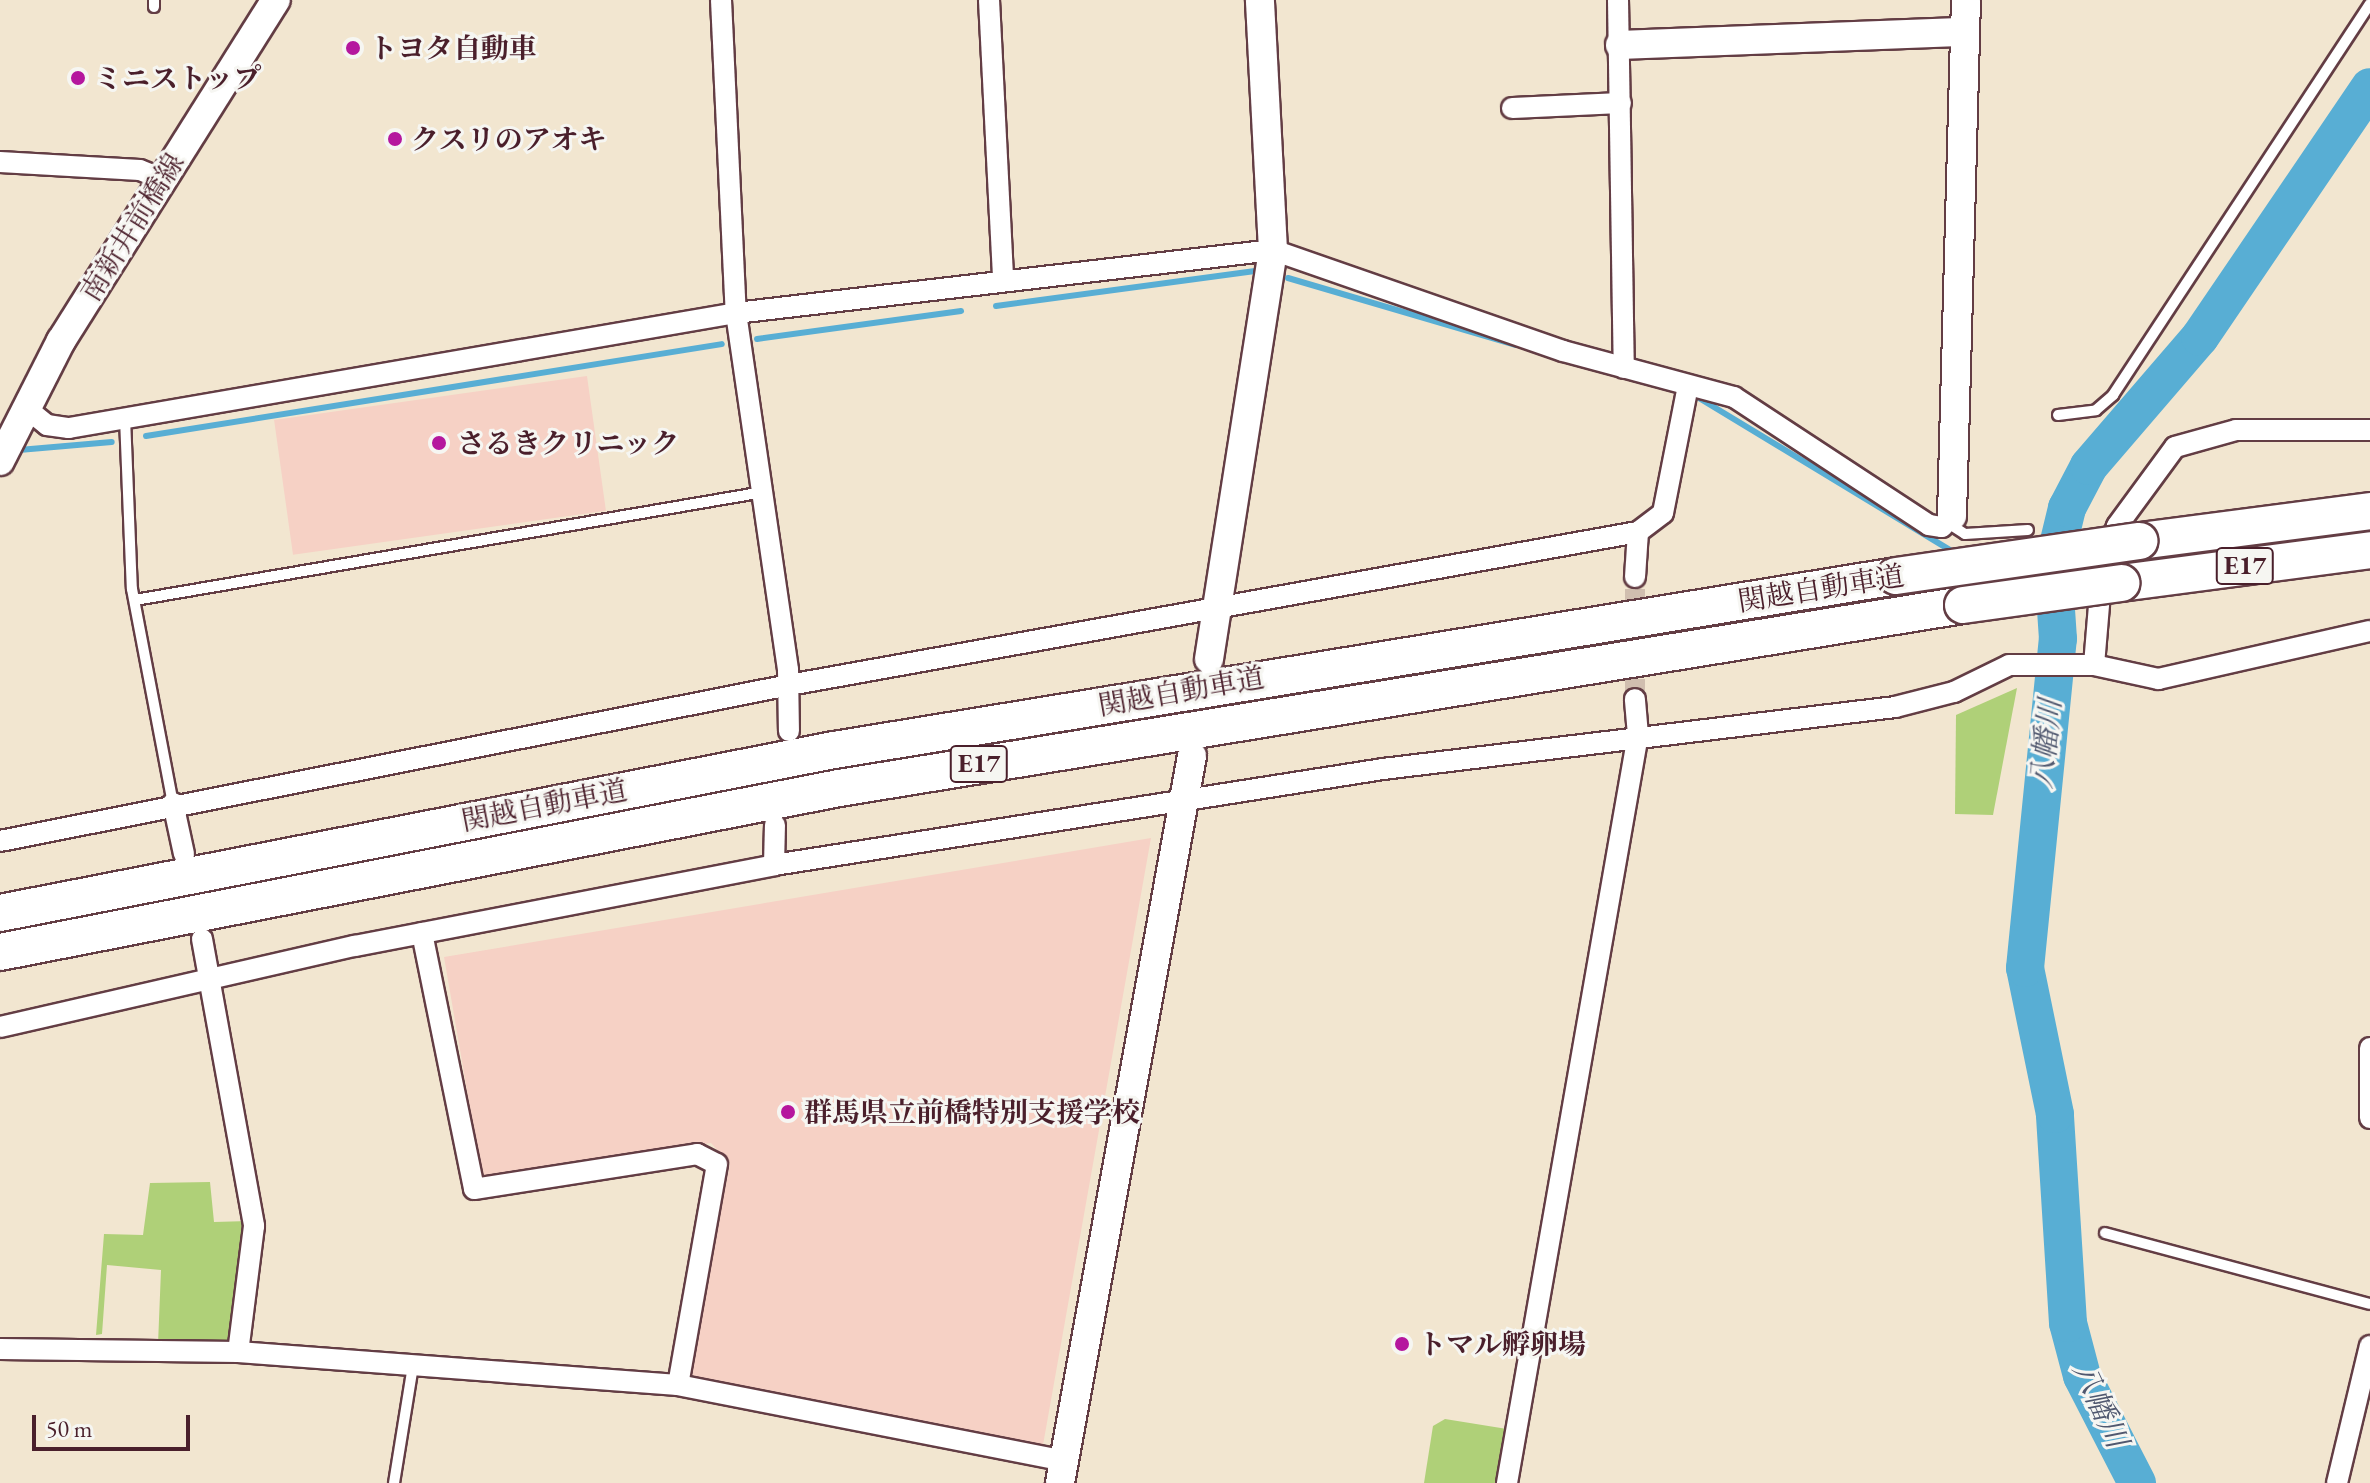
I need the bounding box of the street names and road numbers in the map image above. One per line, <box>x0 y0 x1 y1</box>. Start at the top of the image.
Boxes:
street label: 南新井前橋線 <box>73 147 191 307</box>
road number: E17 <box>2215 544 2275 588</box>
street label: 関越自動車道 <box>1735 558 1907 618</box>
street label: 関越自動車道 <box>1095 660 1267 722</box>
road number: E17 <box>949 742 1009 786</box>
street label: 関越自動車道 <box>458 772 630 838</box>

